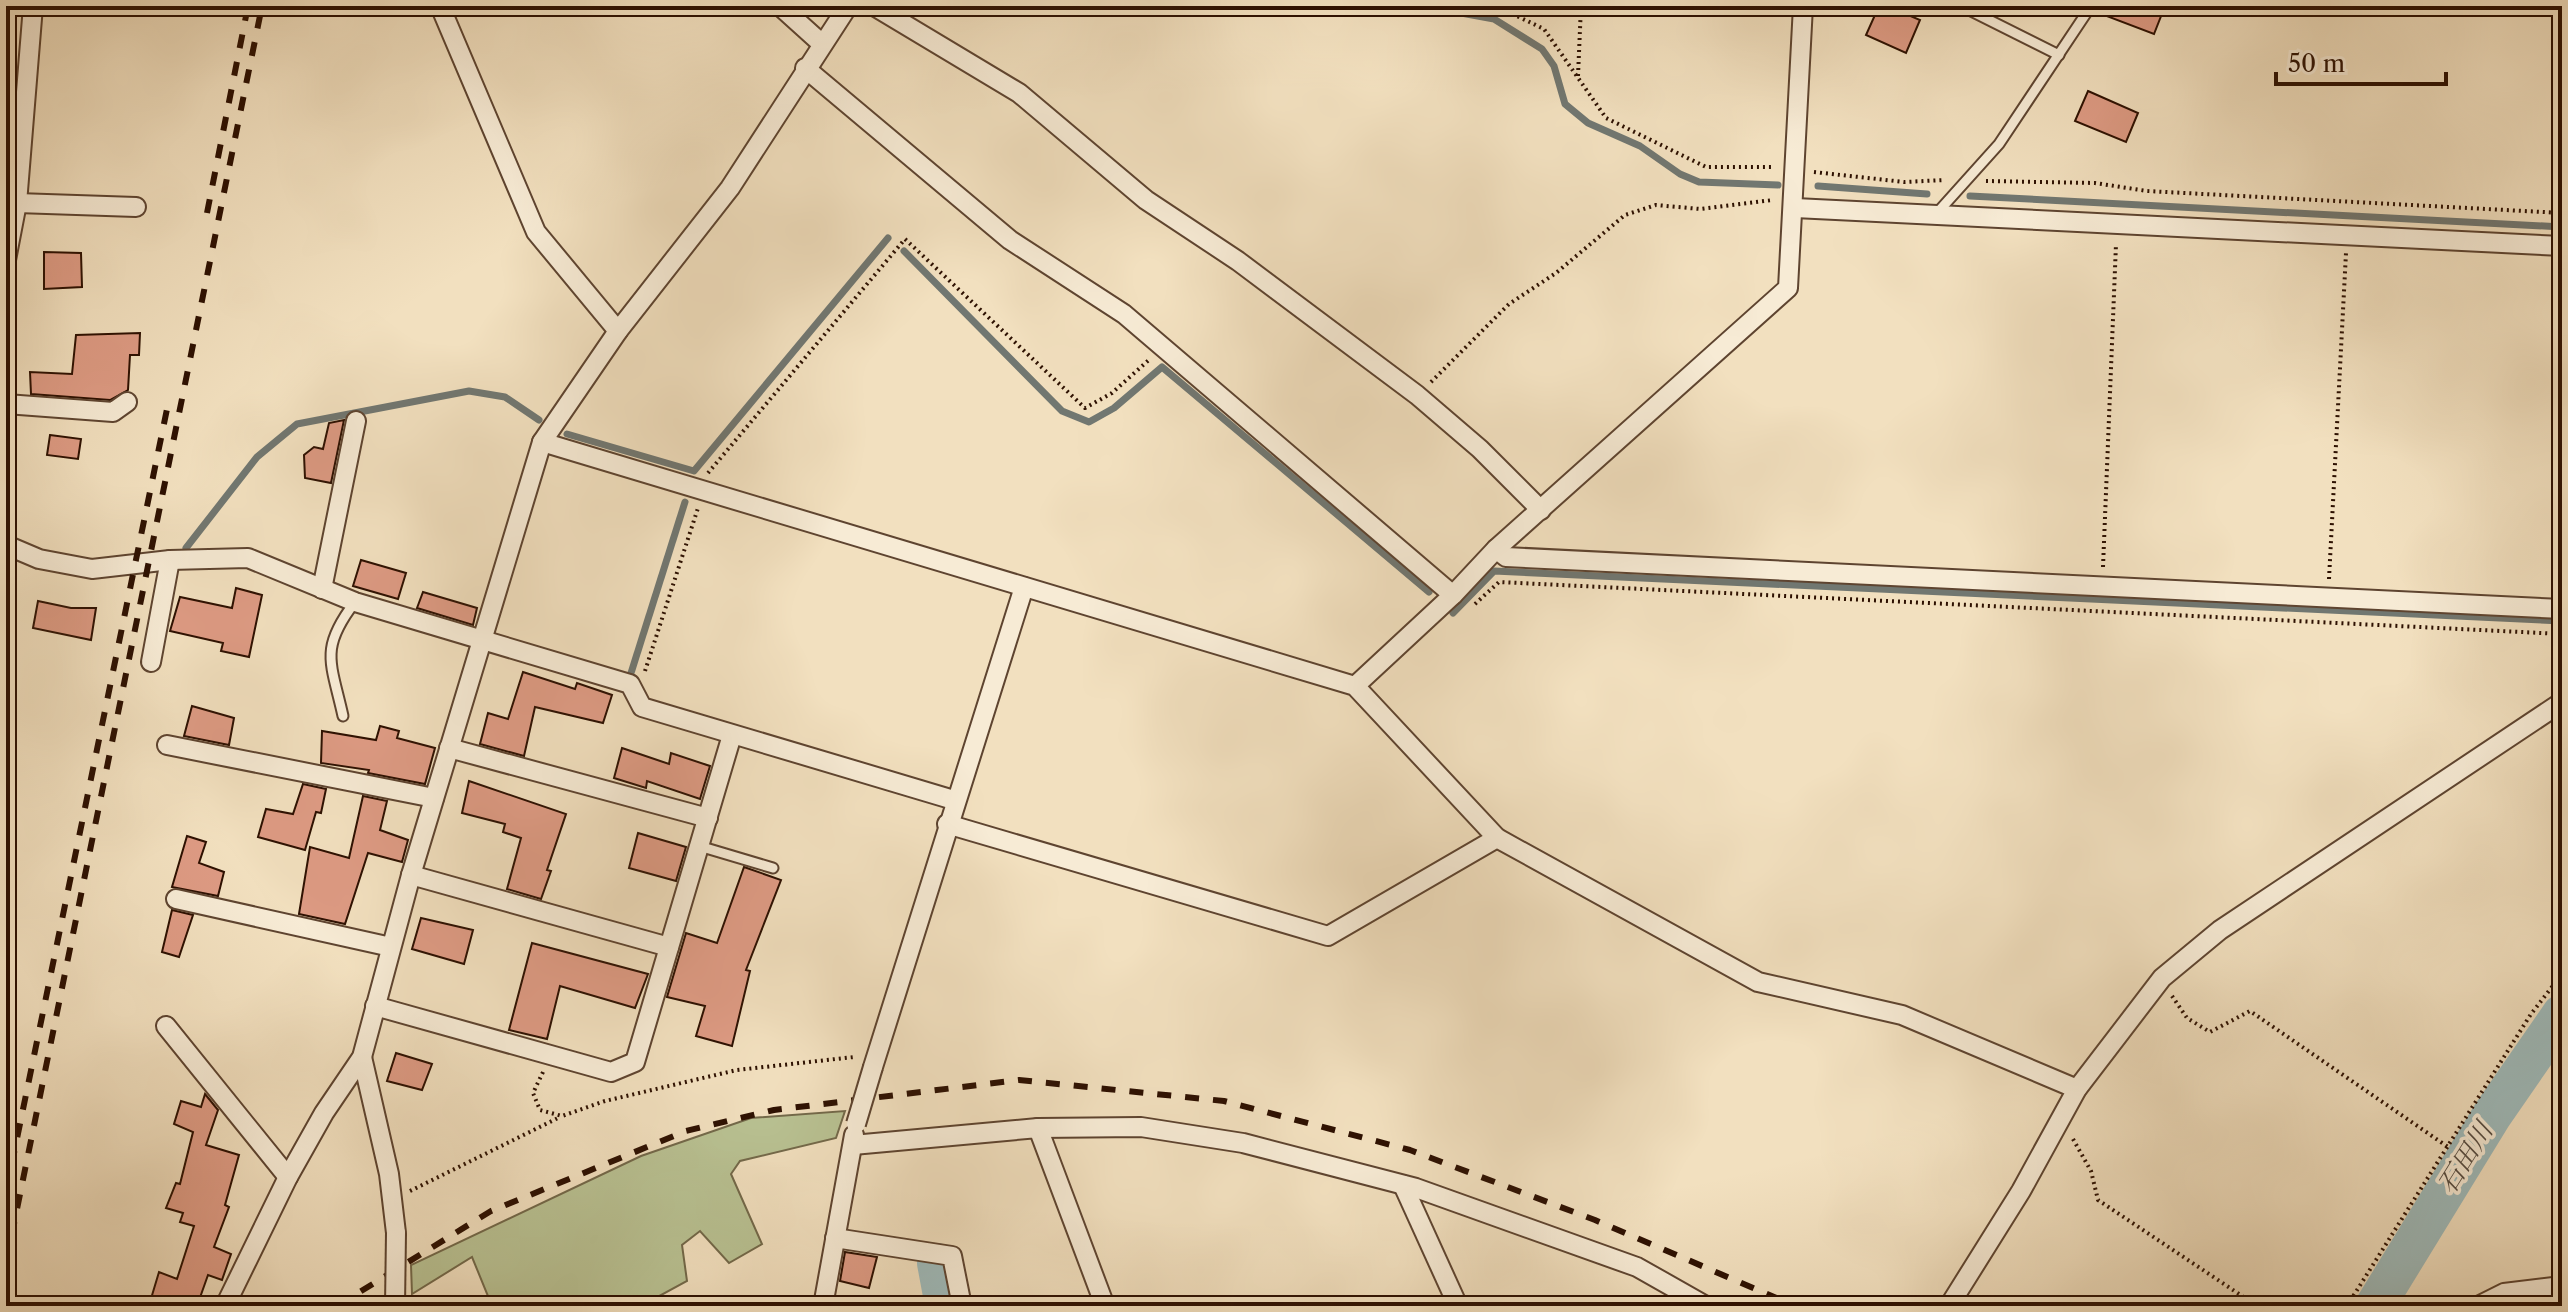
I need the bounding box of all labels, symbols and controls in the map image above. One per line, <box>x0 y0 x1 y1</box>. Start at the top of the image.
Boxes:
scale bar <box>2276 36 2446 86</box>
text: 50 m <box>2288 49 2345 78</box>
water label: 石田川 <box>2431 1114 2501 1200</box>

